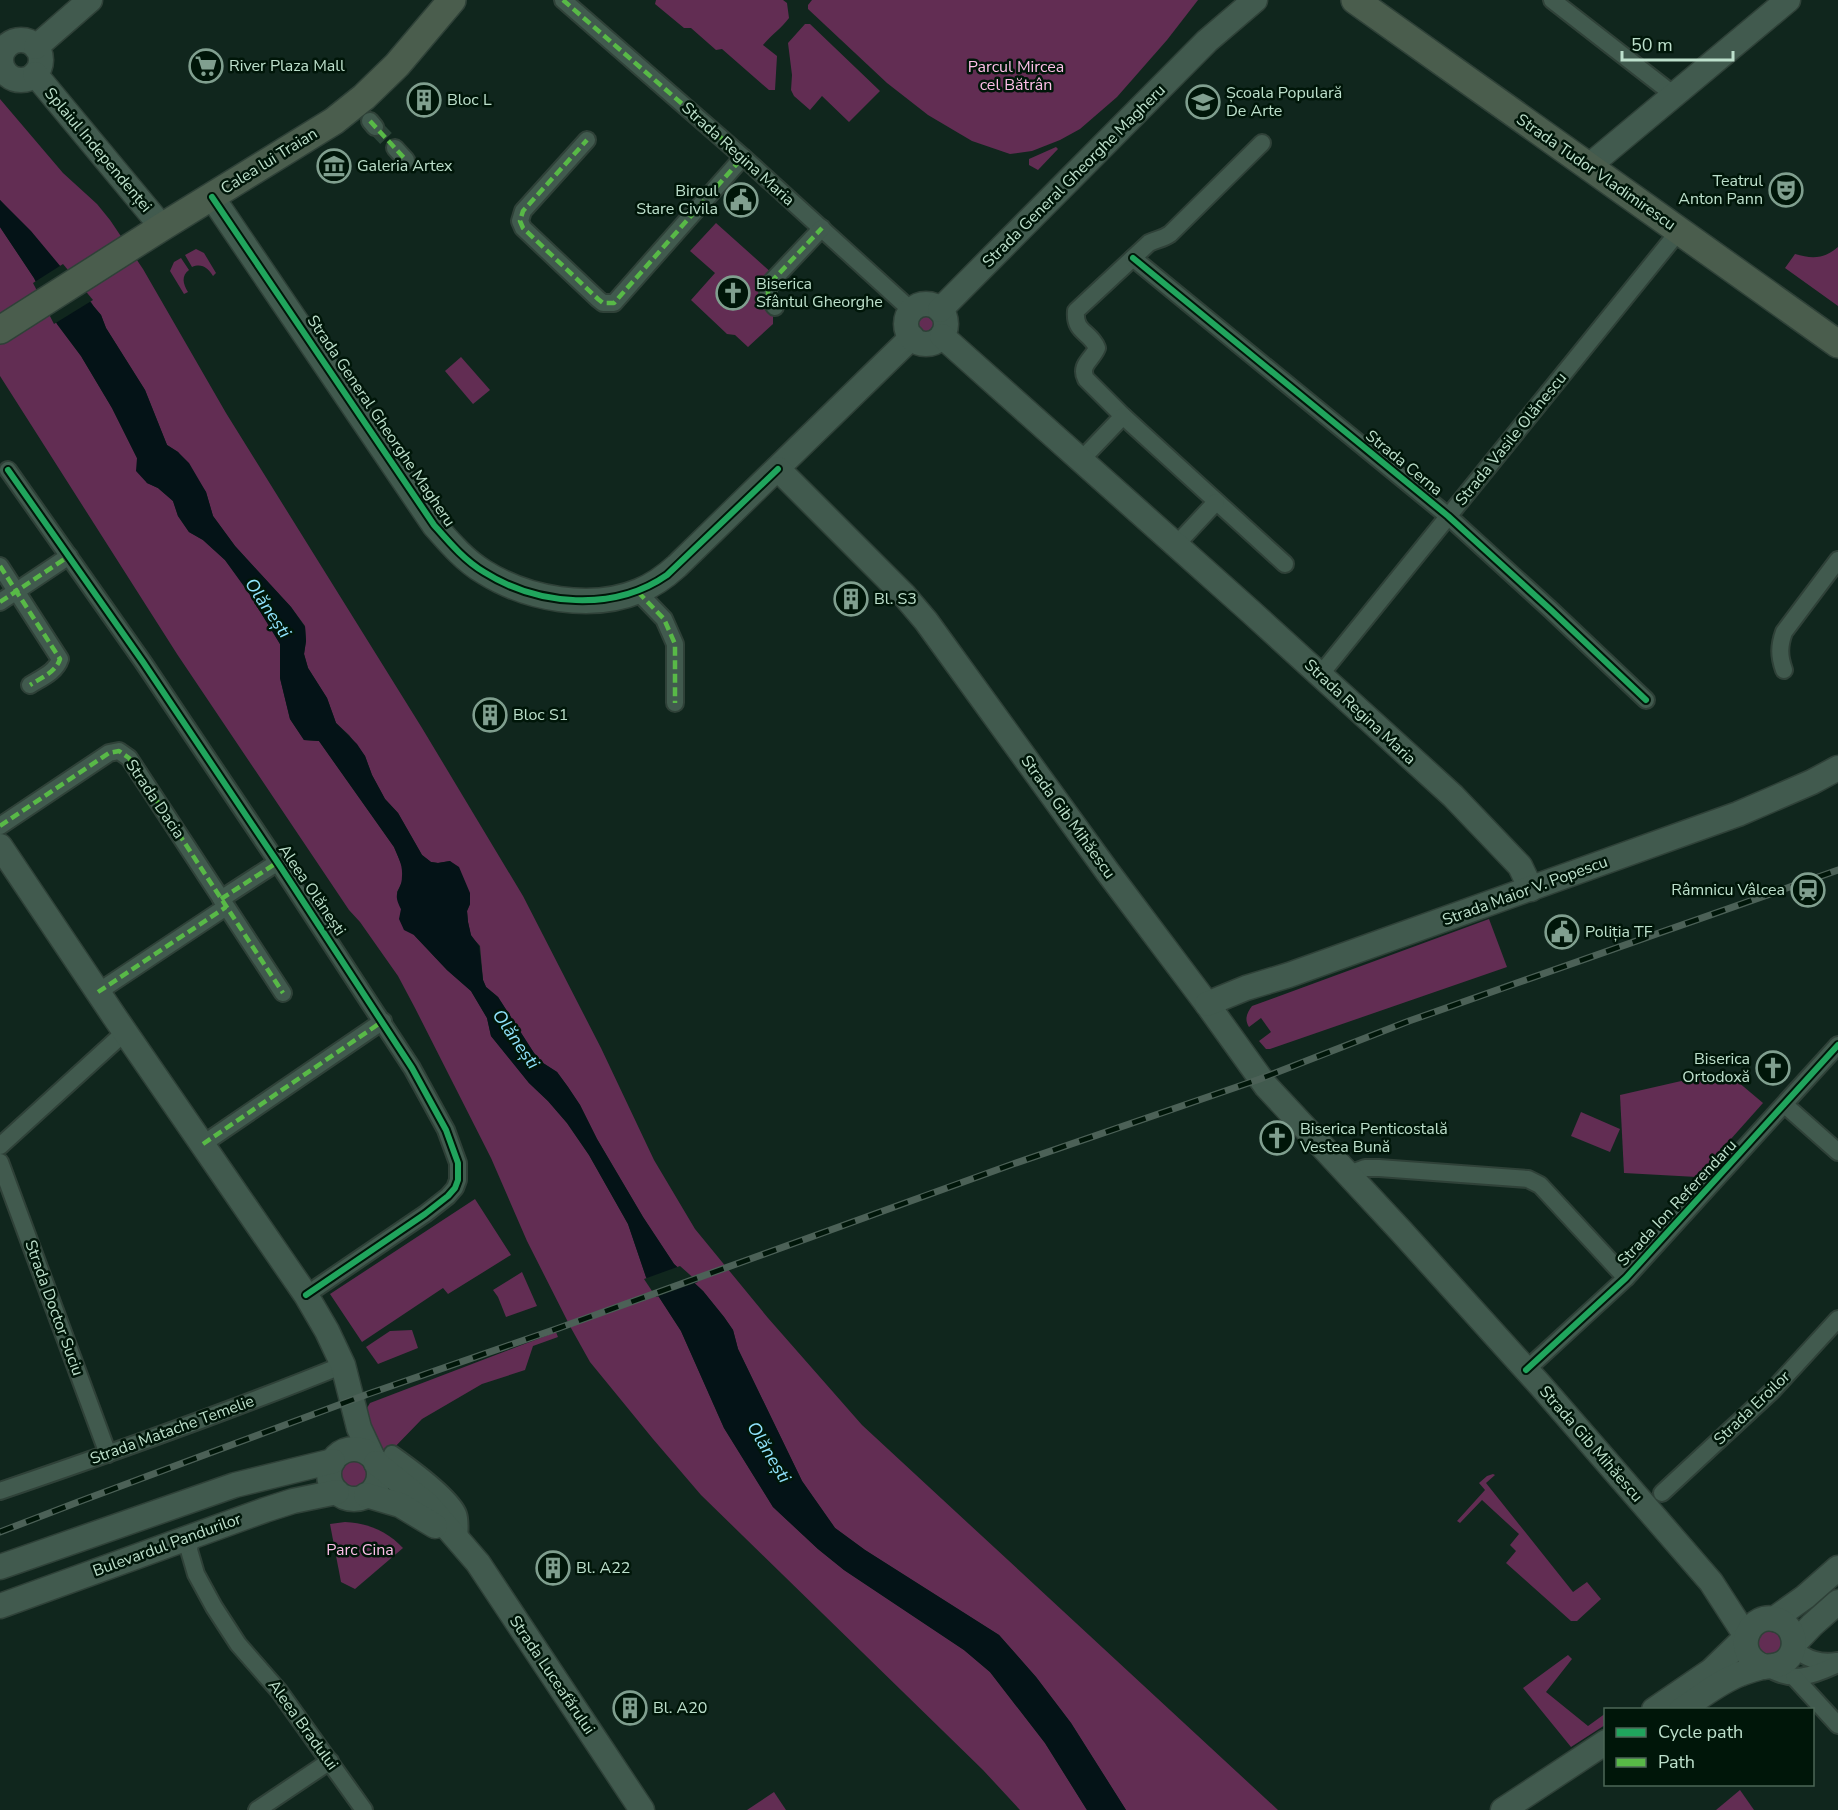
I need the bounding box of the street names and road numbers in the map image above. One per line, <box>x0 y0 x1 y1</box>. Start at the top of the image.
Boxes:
street label: Strada General Gheorghe Magheru <box>978 80 1170 272</box>
street label: Splaiul Independenței <box>39 83 157 217</box>
street label: Strada Regina Maria <box>677 97 799 211</box>
street label: Strada Tudor Vladimirescu <box>1512 109 1680 235</box>
street label: Calea lui Traian <box>216 122 322 200</box>
street label: Strada General Gheorghe Magheru <box>302 311 460 531</box>
street label: Strada Vasile Olănescu <box>1450 368 1572 510</box>
street label: Strada Cerna <box>1361 425 1447 501</box>
street label: Strada Regina Maria <box>1299 654 1421 770</box>
street label: Strada Gib Mihăescu <box>1016 751 1120 883</box>
street label: Strada Dacia <box>120 755 190 843</box>
street label: Aleea Olănești <box>273 840 351 940</box>
street label: Strada Maior V. Popescu <box>1439 851 1611 931</box>
street label: Strada Ion Referendaru <box>1612 1135 1742 1271</box>
street label: Strada Doctor Suciu <box>19 1237 89 1379</box>
street label: Strada Eroilor <box>1709 1366 1795 1450</box>
street label: Strada Gib Mihăescu <box>1534 1381 1648 1507</box>
street label: Strada Matache Temelie <box>87 1390 257 1470</box>
street label: Bulevardul Pandurilor <box>90 1508 245 1582</box>
street label: Strada Luceafărului <box>504 1611 600 1739</box>
street label: Aleea Bradului <box>263 1675 343 1775</box>

